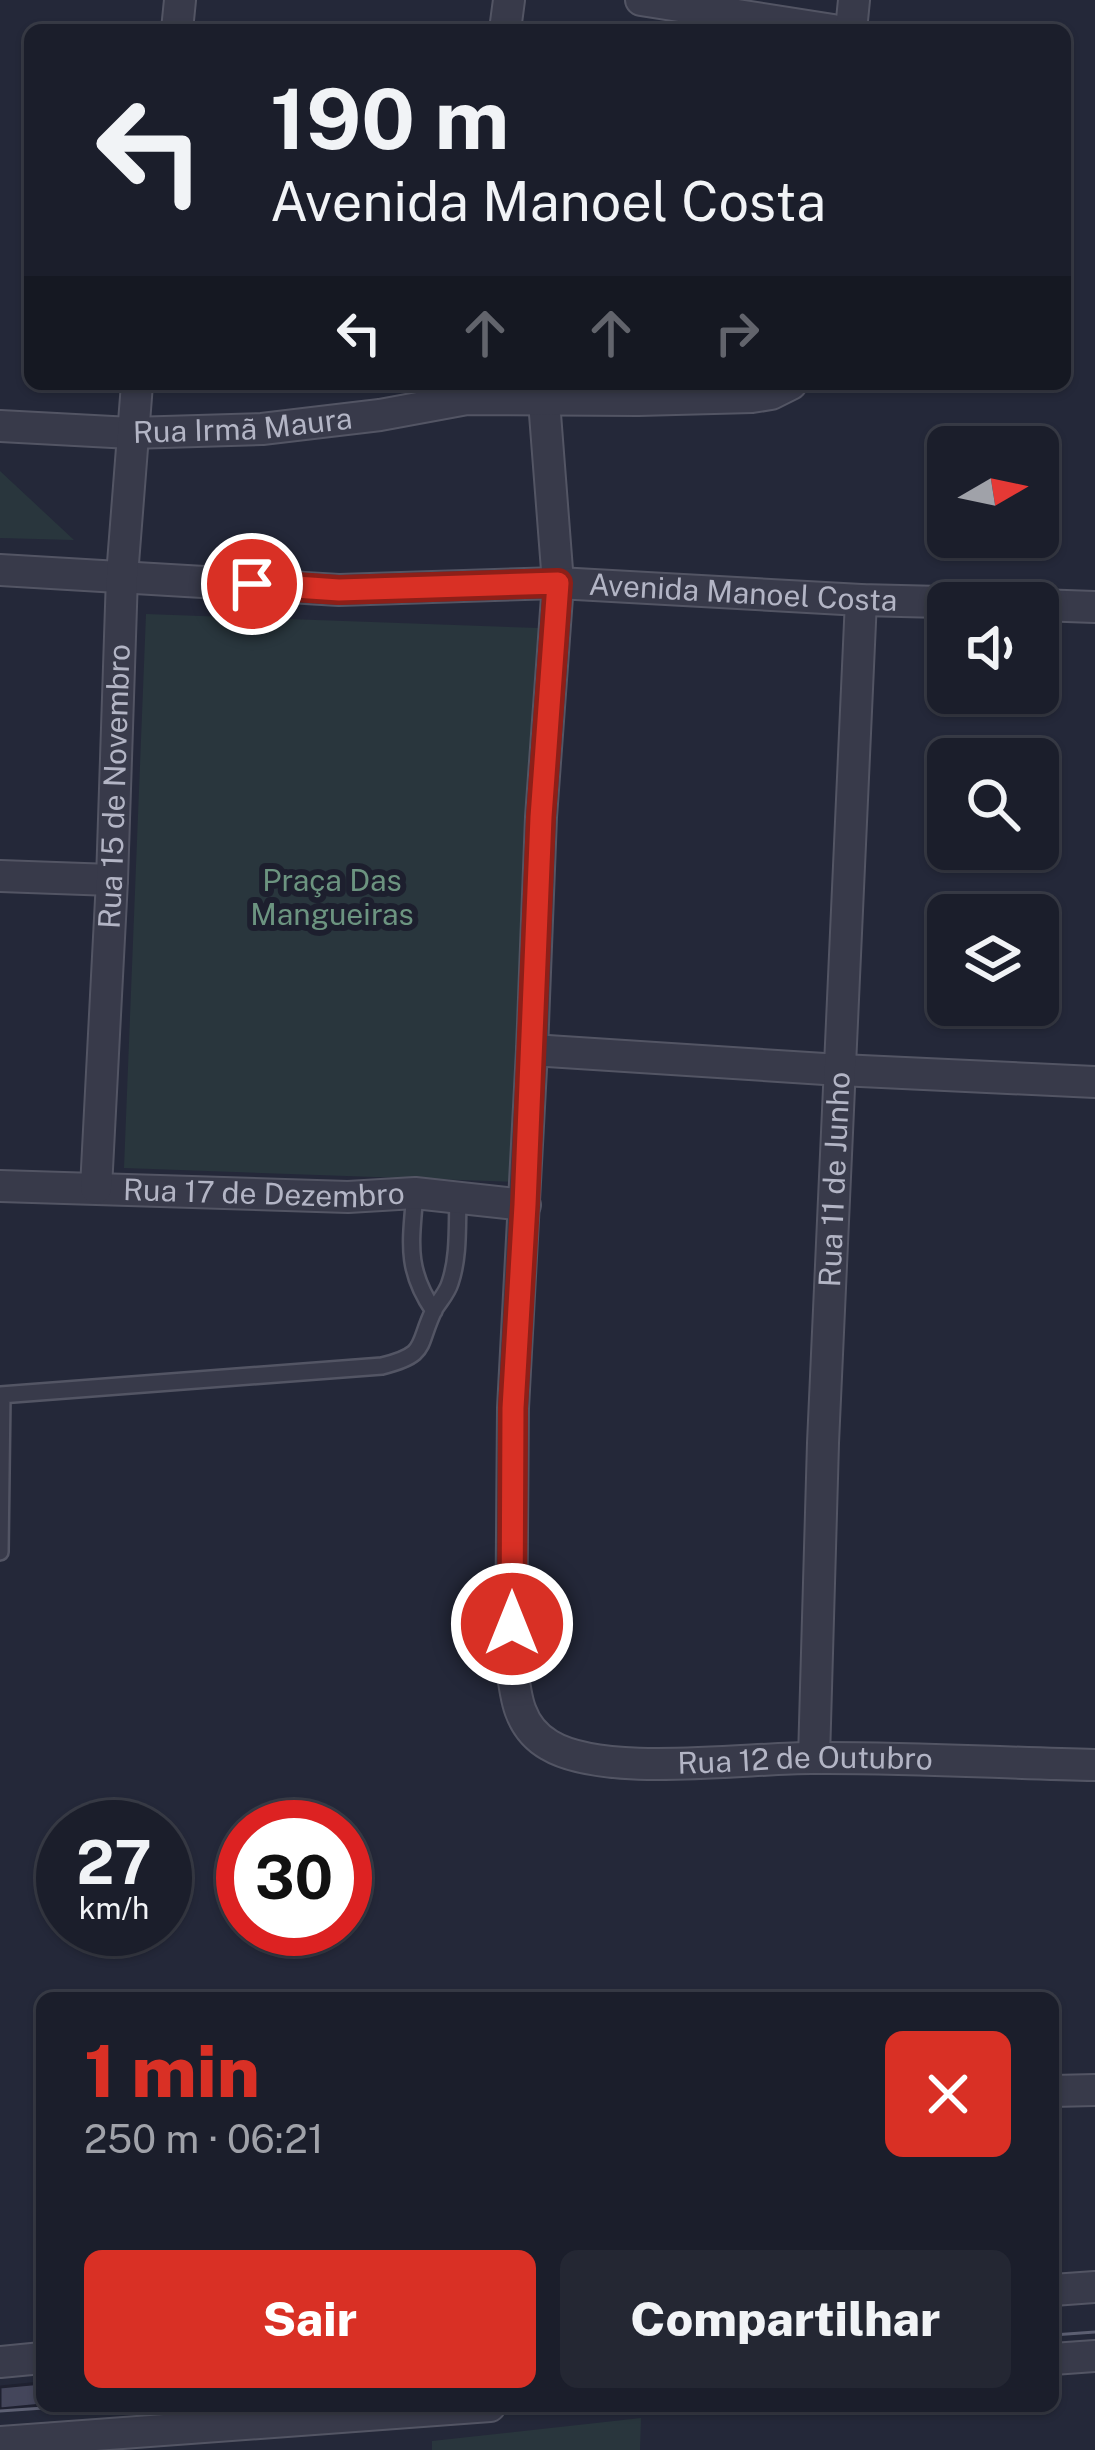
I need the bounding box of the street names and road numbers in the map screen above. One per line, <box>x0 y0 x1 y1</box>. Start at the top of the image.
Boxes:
street label: Rua Irmã Maura <box>132 399 354 450</box>
street label: Avenida Manoel Costa <box>588 566 898 618</box>
street label: Rua 15 de Novembro <box>90 643 137 930</box>
street label: Rua 11 de Junho <box>811 1071 857 1288</box>
street label: Rua 17 de Dezembro <box>123 1171 406 1214</box>
street label: Rua 12 de Outubro <box>677 1739 933 1781</box>

